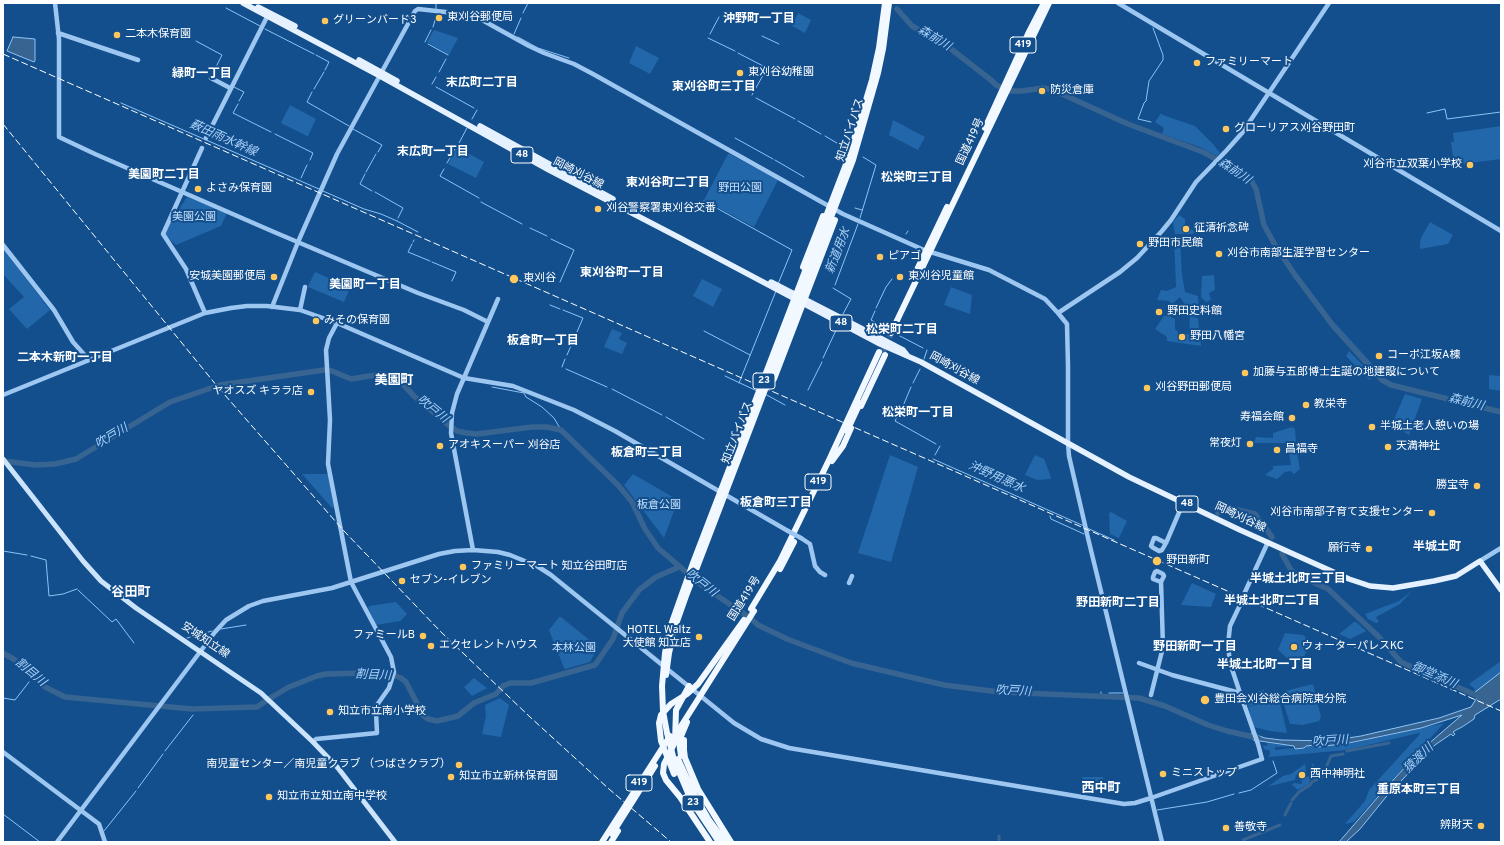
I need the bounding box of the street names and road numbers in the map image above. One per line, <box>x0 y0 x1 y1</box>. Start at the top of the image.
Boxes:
road number: 419 <box>1010 37 1036 53</box>
street label: 知立バイパス <box>835 97 867 163</box>
street label: 国道419号 <box>954 116 988 168</box>
road number: 48 <box>511 147 533 163</box>
street label: 岡崎刈谷線 <box>551 156 605 192</box>
road number: 48 <box>830 315 852 331</box>
street label: 岡崎刈谷線 <box>927 350 981 388</box>
road number: 23 <box>753 373 775 389</box>
street label: 知立バイパス <box>720 400 756 466</box>
road number: 419 <box>805 474 831 490</box>
road number: 48 <box>1176 496 1198 512</box>
street label: 岡崎刈谷線 <box>1212 500 1268 536</box>
street label: 国道419号 <box>726 574 764 624</box>
street label: 安城知立線 <box>179 620 231 662</box>
road number: 419 <box>626 775 652 791</box>
road number: 23 <box>682 795 704 811</box>

